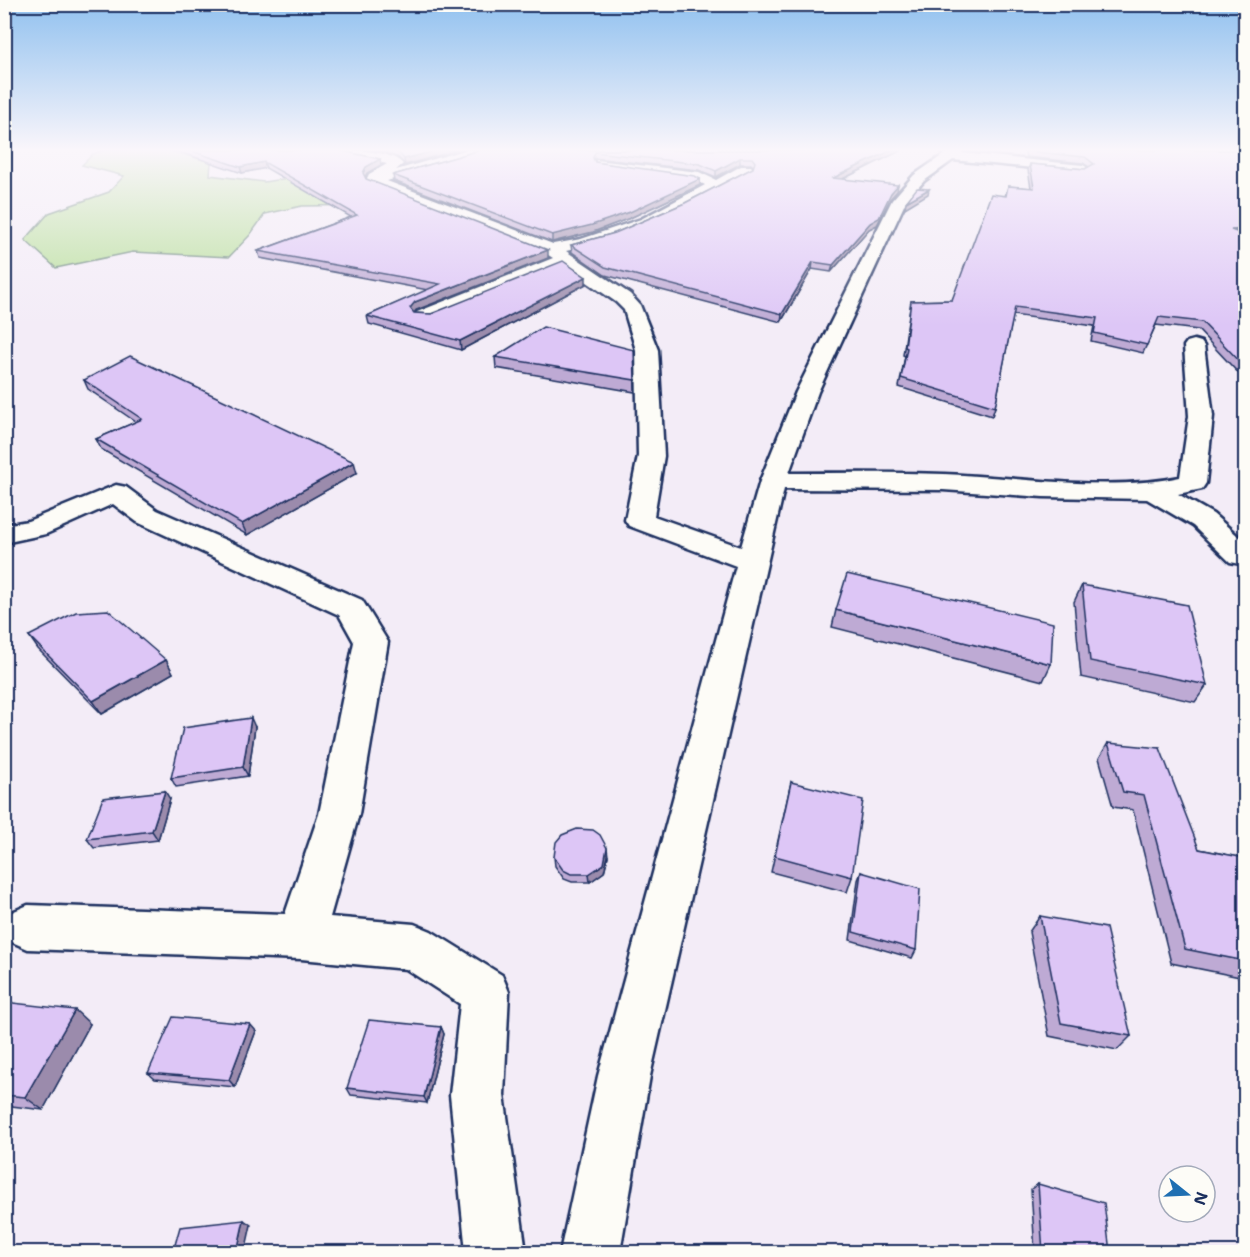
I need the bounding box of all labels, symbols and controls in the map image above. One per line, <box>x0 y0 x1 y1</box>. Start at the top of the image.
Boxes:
north arrow <box>1157 1164 1217 1224</box>
text: N <box>1189 1189 1213 1208</box>

